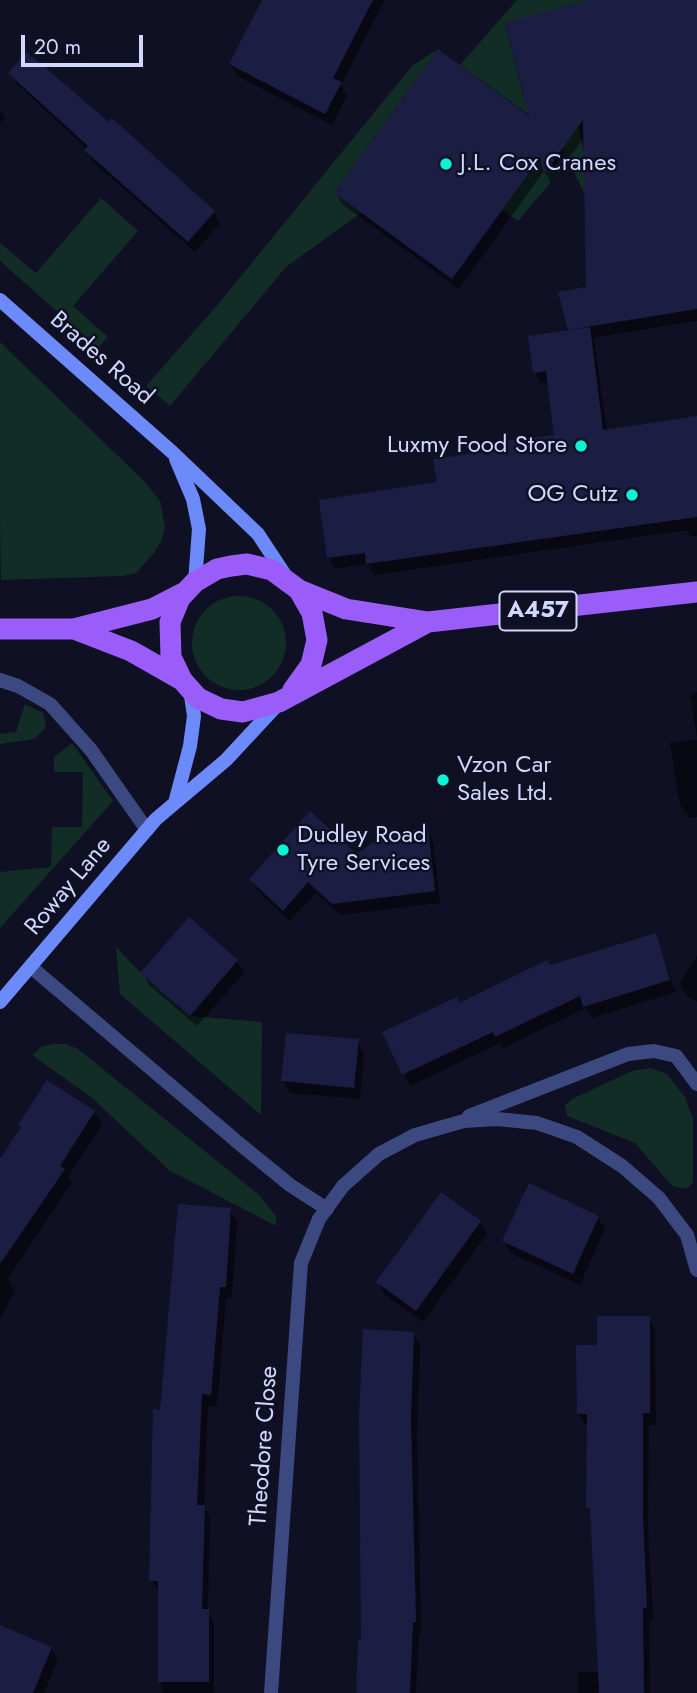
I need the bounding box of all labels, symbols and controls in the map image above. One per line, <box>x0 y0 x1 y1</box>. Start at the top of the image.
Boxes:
scale bar <box>24 21 147 65</box>
text: 20 m <box>34 32 81 62</box>
place label: J.L. Cox Cranes <box>460 150 616 178</box>
marker: J.L. Cox Cranes <box>438 156 454 172</box>
street label: Brades Road <box>43 306 159 412</box>
place label: Luxmy Food Store <box>387 432 567 460</box>
marker: Luxmy Food Store <box>573 438 589 454</box>
place label: OG Cutz <box>527 481 618 509</box>
marker: OG Cutz <box>624 487 640 503</box>
road number: A457 <box>500 592 576 631</box>
place label: Vzon Car Sales Ltd. <box>457 752 554 808</box>
marker: Vzon Car Sales Ltd. <box>435 772 451 788</box>
place label: Dudley Road Tyre Services <box>297 822 430 878</box>
street label: Roway Lane <box>20 832 118 942</box>
marker: Dudley Road Tyre Services <box>275 842 291 858</box>
street label: Theodore Close <box>245 1365 285 1527</box>

